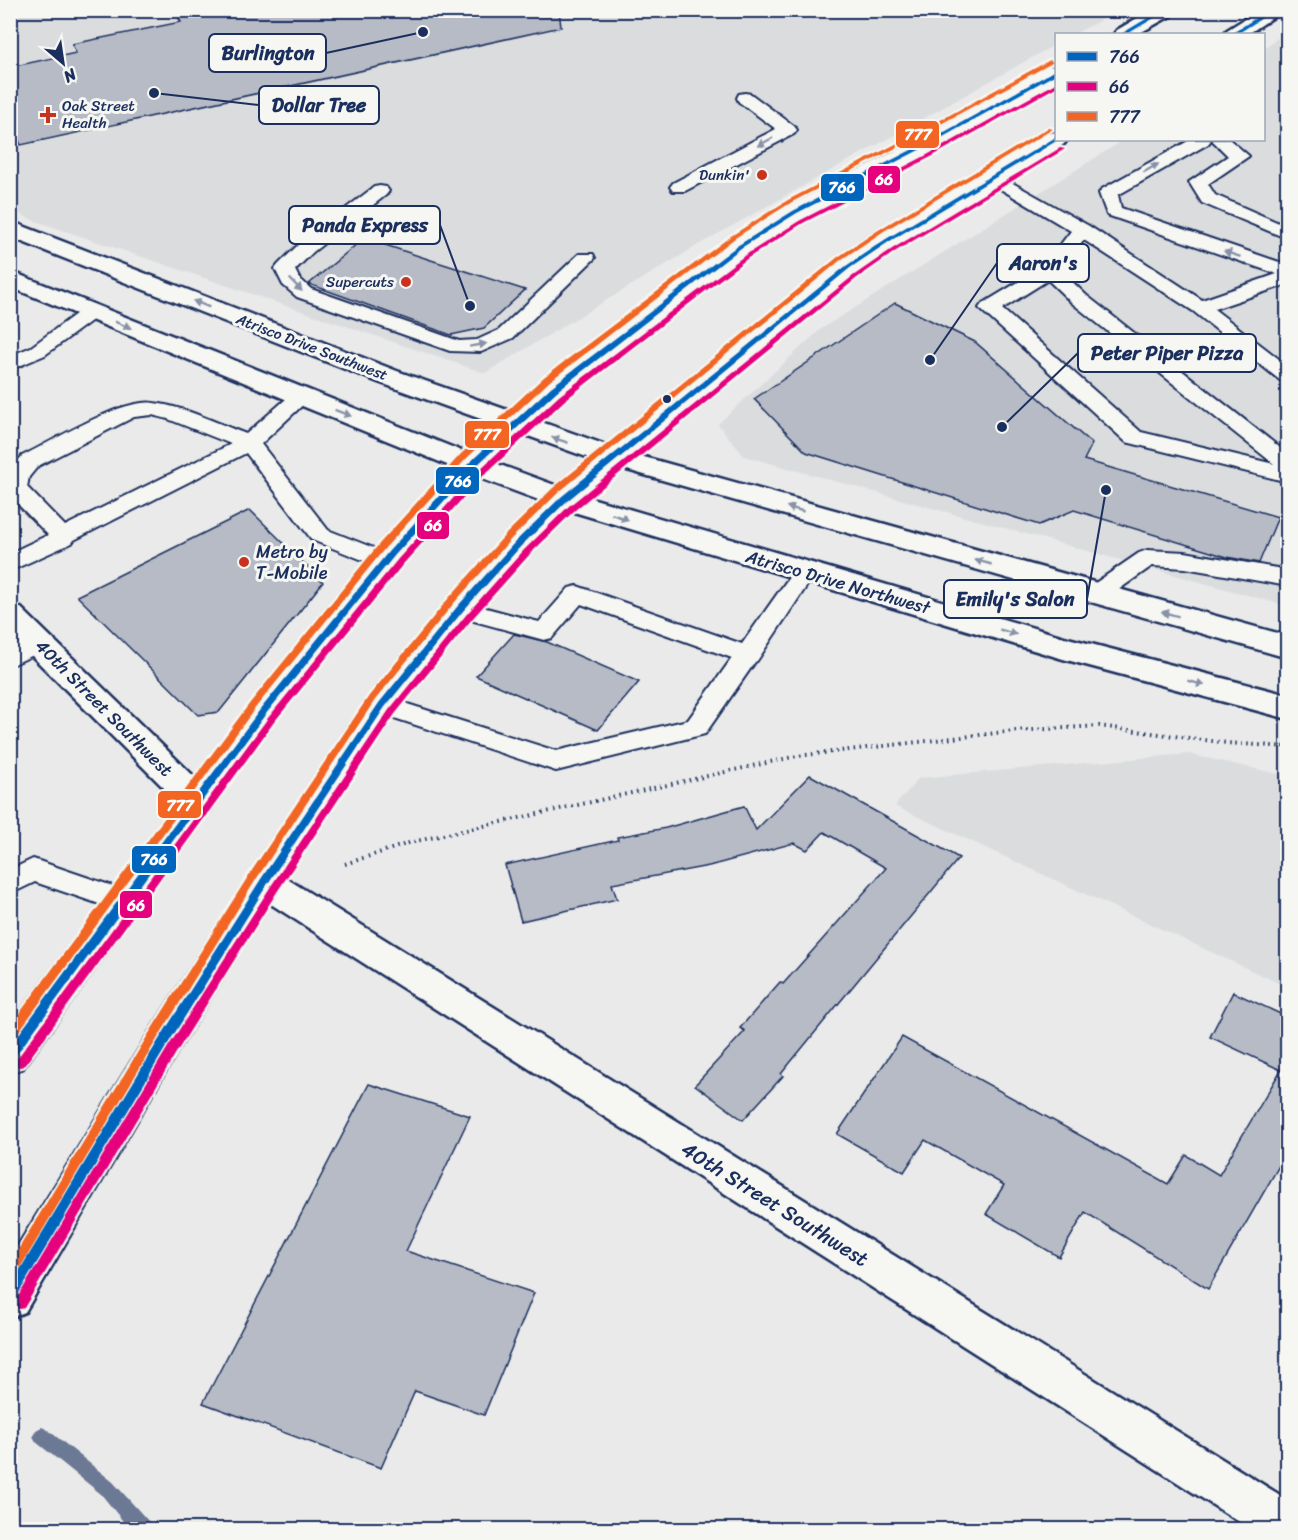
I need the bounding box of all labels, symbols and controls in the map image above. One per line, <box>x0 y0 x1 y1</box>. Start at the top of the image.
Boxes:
north arrow <box>33 33 93 93</box>
legend <box>1055 33 1265 141</box>
callout: Burlington <box>209 34 326 72</box>
text: Burlington <box>221 36 315 71</box>
text: 766 <box>1109 41 1140 73</box>
text: N <box>57 60 83 91</box>
text: 66 <box>1109 71 1129 103</box>
callout: Dollar Tree <box>259 86 379 124</box>
text: Dollar Tree <box>272 88 367 123</box>
place label: Oak Street Health <box>62 93 135 136</box>
text: 777 <box>1109 101 1142 133</box>
marker: Oak Street Health <box>39 106 57 124</box>
line badge: 777 <box>895 120 940 149</box>
text: 777 <box>904 120 934 149</box>
one-way arrow <box>757 137 774 147</box>
place label: Dunkin' <box>699 162 750 188</box>
one-way arrow <box>1142 164 1159 174</box>
line badge: 66 <box>867 165 901 194</box>
text: 66 <box>874 165 893 194</box>
marker: Dunkin' <box>755 168 769 182</box>
line badge: 766 <box>820 173 865 202</box>
text: 766 <box>828 173 856 202</box>
callout: Panda Express <box>289 206 440 244</box>
text: Panda Express <box>302 208 429 243</box>
callout: Aaron's <box>997 244 1089 282</box>
text: Aaron's <box>1008 246 1078 281</box>
one-way arrow <box>1223 248 1241 258</box>
place label: Supercuts <box>326 269 394 295</box>
marker: Supercuts <box>399 275 413 289</box>
one-way arrow <box>289 278 303 292</box>
one-way arrow <box>192 299 210 308</box>
street label: Atrisco Drive Southwest <box>231 306 392 388</box>
one-way arrow <box>114 321 132 330</box>
callout: Peter Piper Pizza <box>1078 334 1256 372</box>
text: Peter Piper Pizza <box>1091 336 1244 371</box>
one-way arrow <box>469 340 488 349</box>
unlabelled marker <box>661 393 673 405</box>
one-way arrow <box>334 408 352 418</box>
line badge: 777 <box>464 420 510 449</box>
text: 777 <box>473 420 503 449</box>
one-way arrow <box>551 434 569 444</box>
line badge: 766 <box>435 466 480 495</box>
text: 766 <box>444 467 472 496</box>
one-way arrow <box>786 504 804 513</box>
line badge: 66 <box>416 511 450 540</box>
text: 66 <box>423 511 442 540</box>
one-way arrow <box>611 513 629 522</box>
place label: Metro by T-Mobile <box>256 536 329 589</box>
street label: Atrisco Drive Northwest <box>741 540 935 624</box>
marker: Metro by T-Mobile <box>237 555 251 569</box>
one-way arrow <box>973 557 991 566</box>
callout: Emily's Salon <box>944 580 1087 618</box>
text: Emily's Salon <box>955 582 1075 617</box>
one-way arrow <box>1161 609 1180 619</box>
one-way arrow <box>999 628 1017 637</box>
street label: 40th Street Southwest <box>27 631 181 785</box>
one-way arrow <box>1187 678 1205 688</box>
line badge: 777 <box>157 790 202 819</box>
text: 777 <box>166 791 196 820</box>
line badge: 766 <box>131 845 177 874</box>
text: 766 <box>140 845 168 874</box>
line badge: 66 <box>119 890 153 919</box>
text: 66 <box>126 891 145 920</box>
street label: 40th Street Southwest <box>673 1131 877 1277</box>

